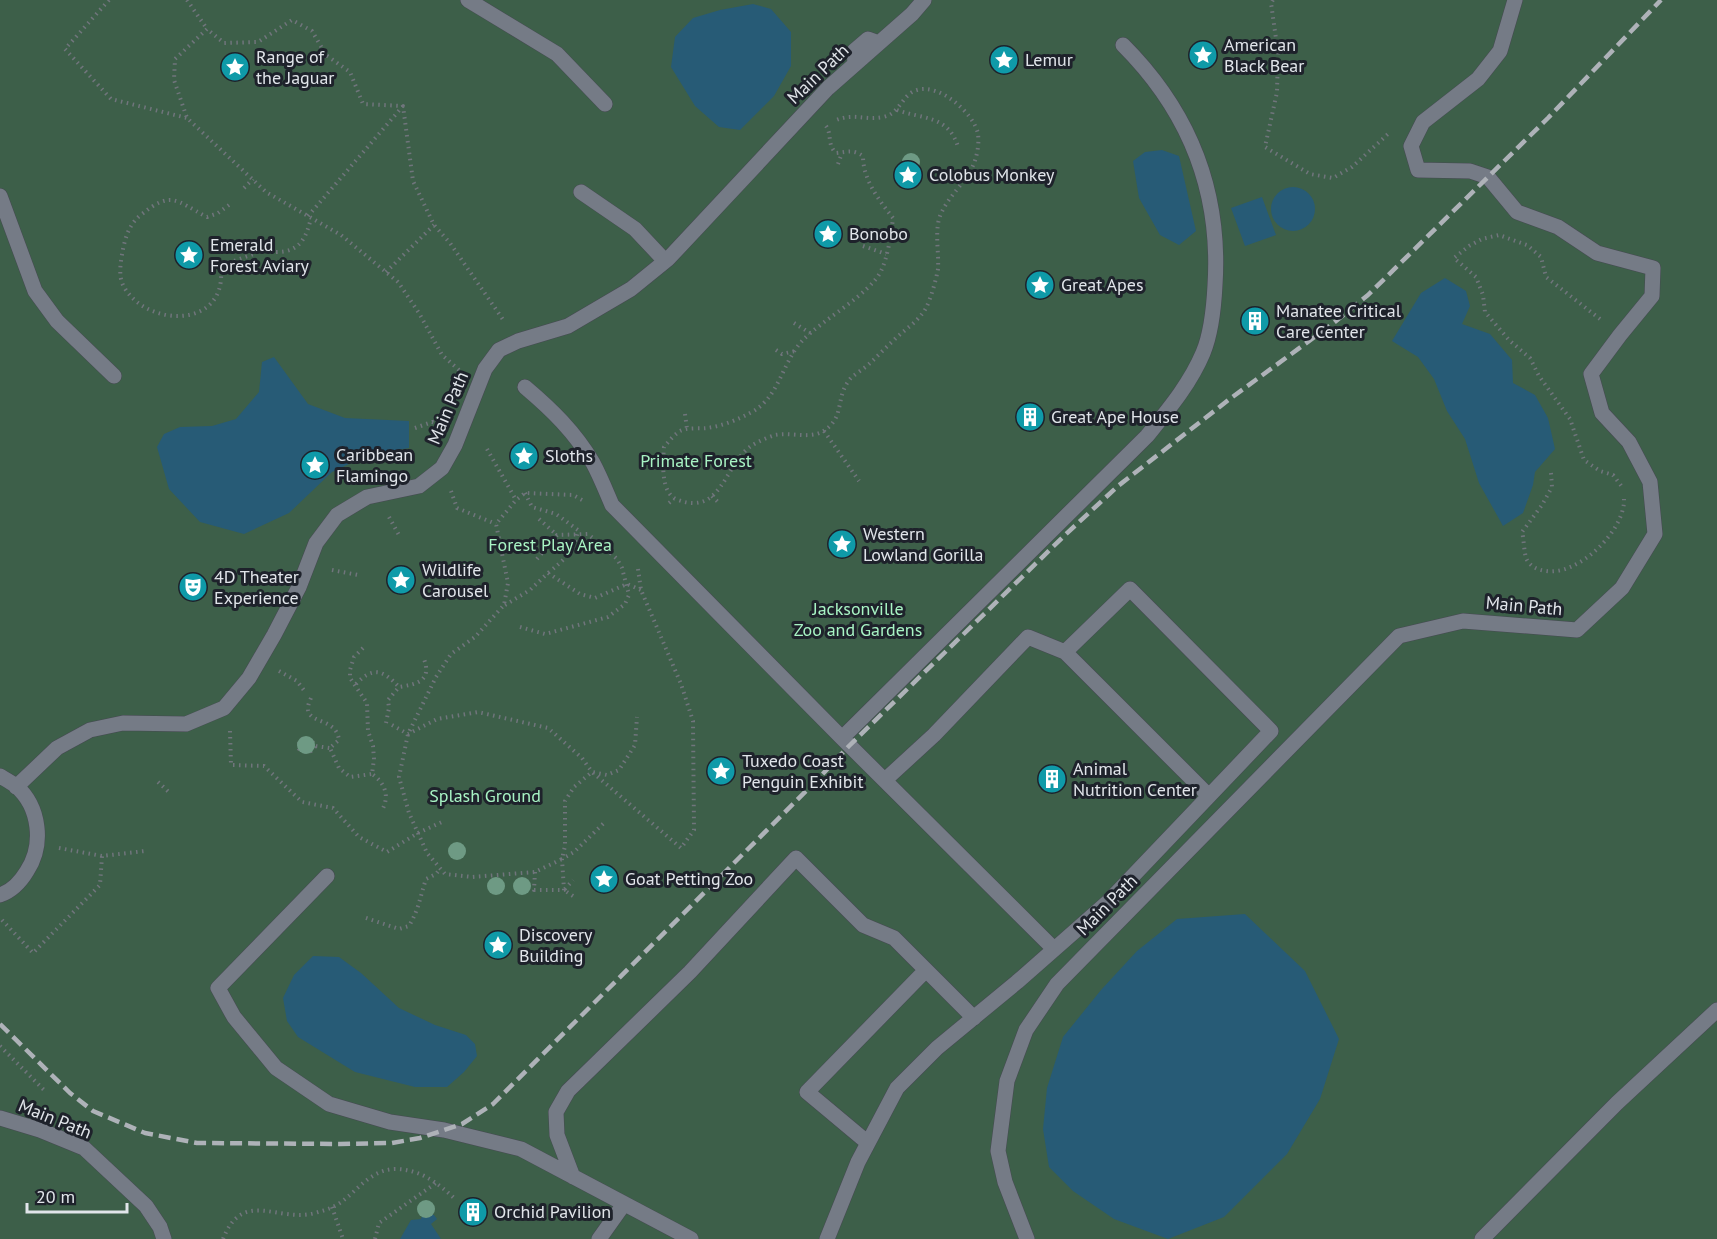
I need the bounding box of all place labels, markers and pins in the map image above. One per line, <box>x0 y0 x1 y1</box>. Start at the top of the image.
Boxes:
place label: American Black Bear <box>1224 33 1304 77</box>
place icon: American Black Bear <box>1187 39 1219 71</box>
place icon: Lemur <box>988 44 1020 76</box>
place label: Range of the Jaguar <box>256 45 334 89</box>
place label: Lemur <box>1025 48 1073 71</box>
place icon: Range of the Jaguar <box>219 51 251 83</box>
place icon: Colobus Monkey <box>892 159 924 191</box>
place label: Colobus Monkey <box>929 163 1055 186</box>
place icon: Bonobo <box>812 218 844 250</box>
place label: Bonobo <box>849 222 908 245</box>
place label: Emerald Forest Aviary <box>210 233 310 277</box>
place icon: Emerald Forest Aviary <box>173 239 205 271</box>
place icon: Great Apes <box>1024 269 1056 301</box>
place label: Great Apes <box>1061 273 1144 296</box>
place label: Manatee Critical Care Center <box>1276 299 1402 343</box>
building icon: Manatee Critical Care Center <box>1239 305 1271 337</box>
building icon: Great Ape House <box>1014 401 1046 433</box>
place label: Great Ape House <box>1051 405 1179 428</box>
place icon: Sloths <box>508 440 540 472</box>
place label: Caribbean Flamingo <box>336 443 413 487</box>
place label: Sloths <box>545 444 593 467</box>
place icon: Caribbean Flamingo <box>299 449 331 481</box>
place label: Western Lowland Gorilla <box>863 522 984 566</box>
place icon: Western Lowland Gorilla <box>826 528 858 560</box>
place label: Wildlife Carousel <box>422 558 489 602</box>
place icon: Wildlife Carousel <box>385 564 417 596</box>
place label: 4D Theater Experience <box>214 565 299 609</box>
theatre icon: 4D Theater Experience <box>177 571 209 603</box>
place label: Tuxedo Coast Penguin Exhibit <box>742 749 863 793</box>
place icon: Tuxedo Coast Penguin Exhibit <box>705 755 737 787</box>
place label: Animal Nutrition Center <box>1073 757 1197 801</box>
building icon: Animal Nutrition Center <box>1036 763 1068 795</box>
place icon: Goat Petting Zoo <box>588 863 620 895</box>
place label: Goat Petting Zoo <box>625 867 753 890</box>
place label: Discovery Building <box>519 923 593 967</box>
place icon: Discovery Building <box>482 929 514 961</box>
building icon: Orchid Pavilion <box>457 1196 489 1228</box>
place label: Orchid Pavilion <box>494 1200 611 1223</box>

